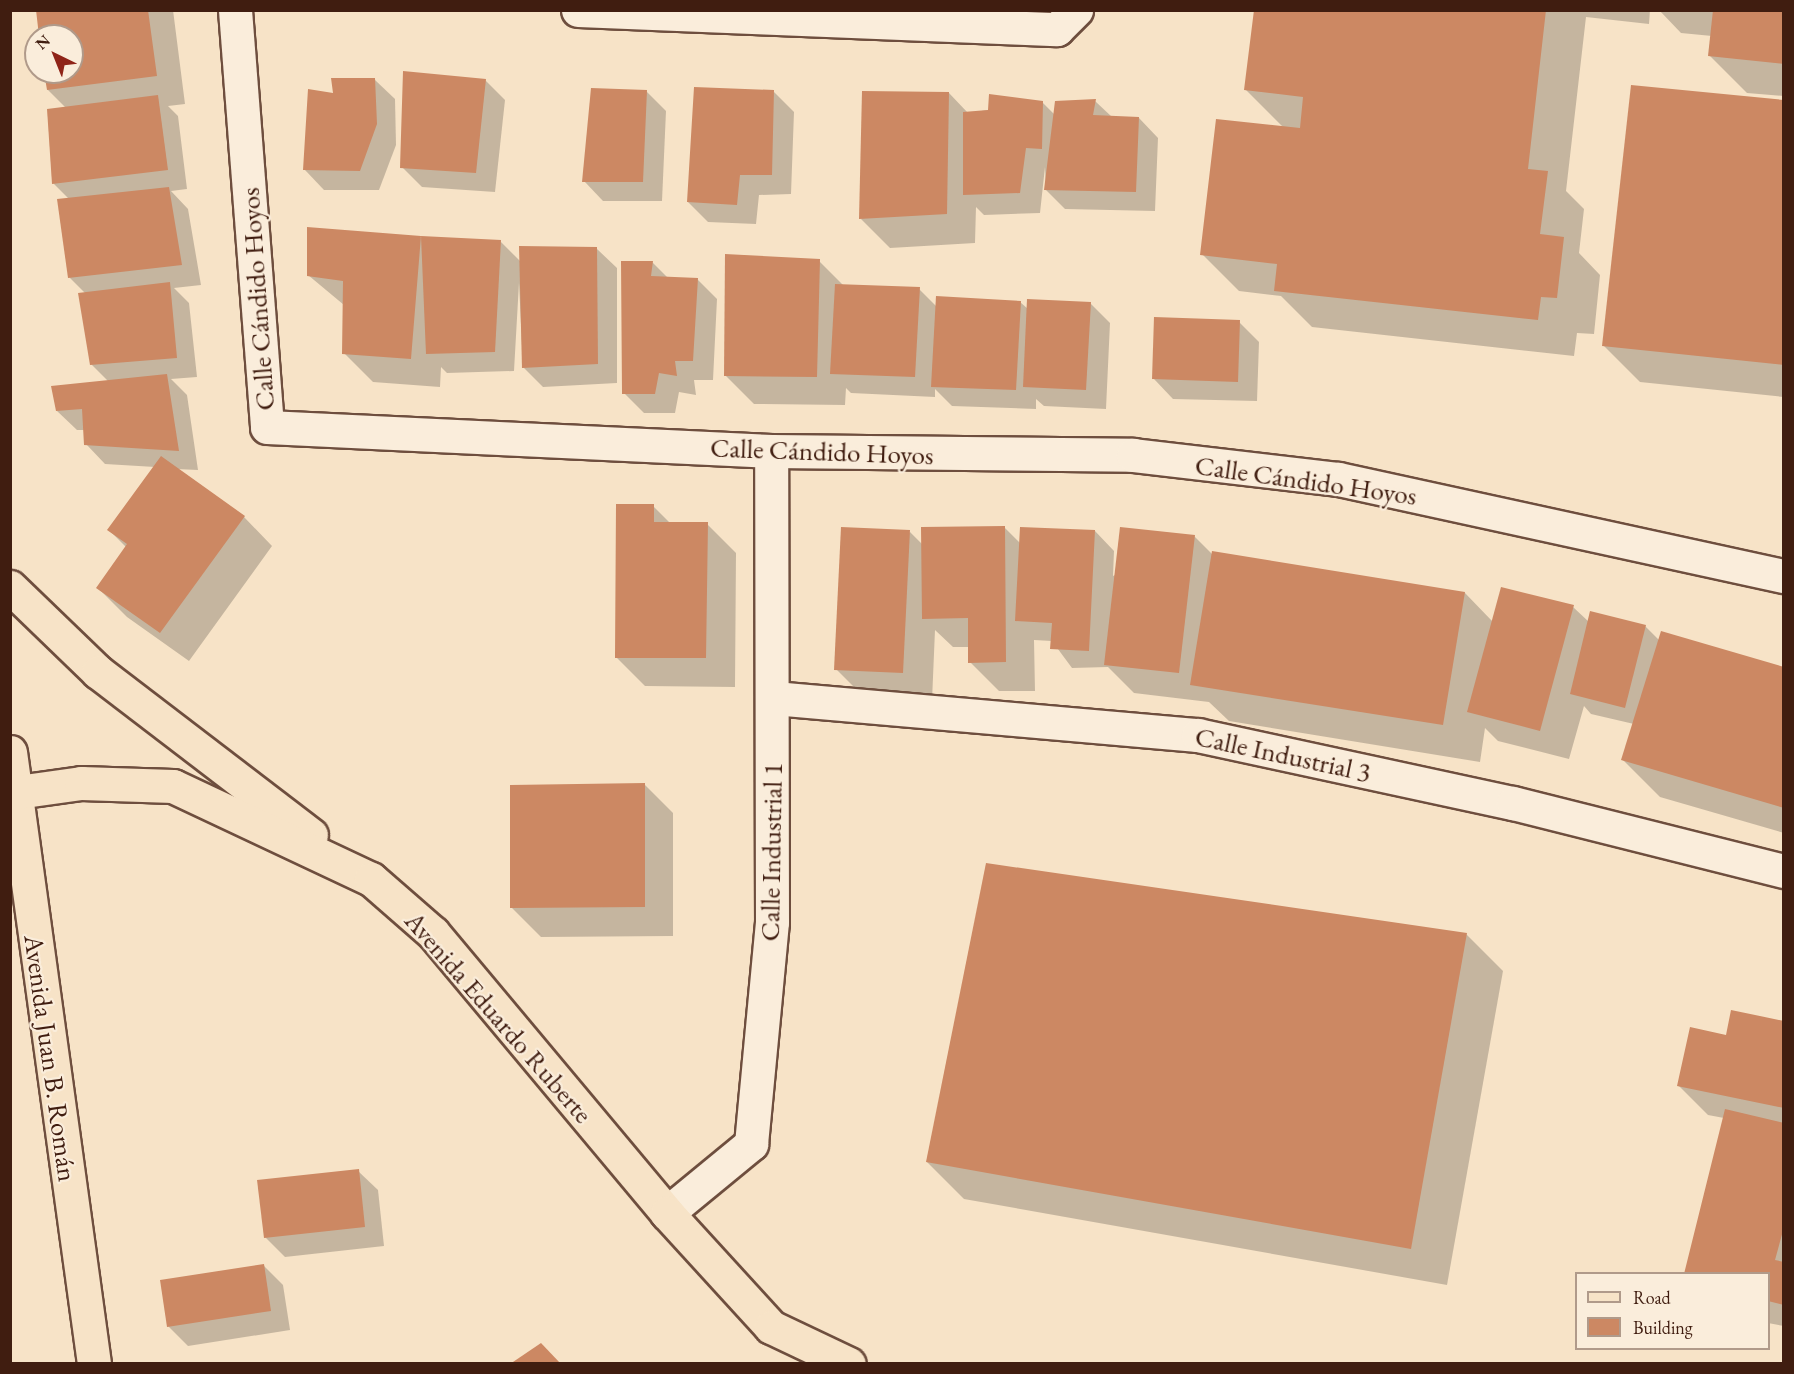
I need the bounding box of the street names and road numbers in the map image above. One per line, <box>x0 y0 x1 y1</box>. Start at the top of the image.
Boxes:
street label: Calle Cándido Hoyos <box>233 186 281 412</box>
street label: Calle Cándido Hoyos <box>710 431 934 471</box>
street label: Calle Cándido Hoyos <box>1193 448 1419 512</box>
street label: Calle Industrial 3 <box>1192 720 1374 788</box>
street label: Calle Industrial 1 <box>753 762 789 942</box>
street label: Avenida Eduardo Ruberte <box>398 905 600 1129</box>
street label: Avenida Juan B. Román <box>18 932 84 1184</box>

